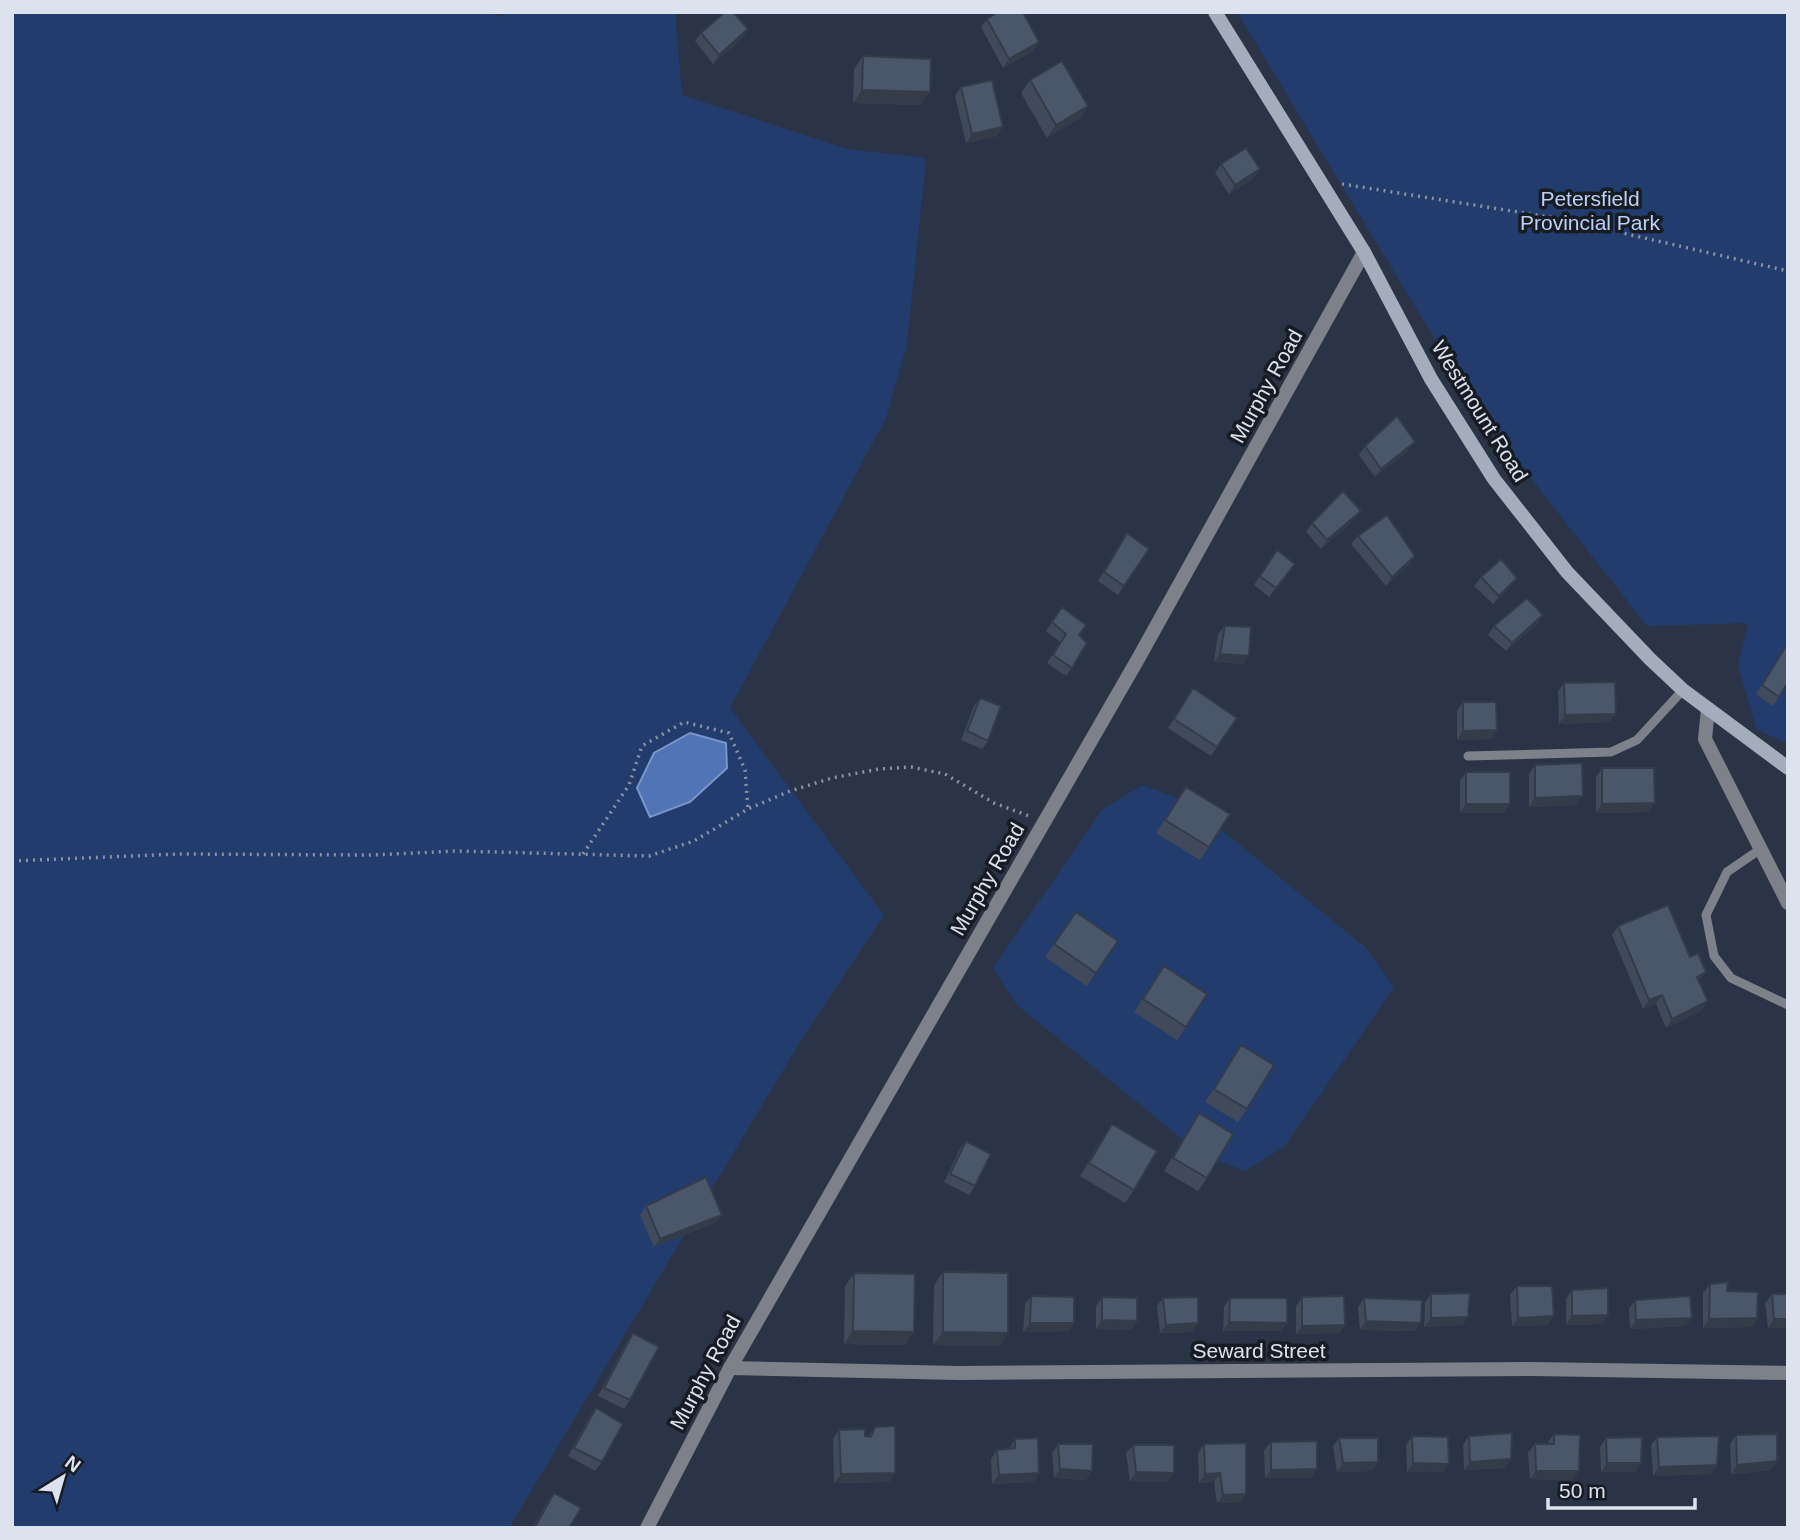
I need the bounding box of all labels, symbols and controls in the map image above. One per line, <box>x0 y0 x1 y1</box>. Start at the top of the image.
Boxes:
park label: Petersfield Provincial Park <box>1520 187 1661 234</box>
street label: Murphy Road <box>1225 325 1307 447</box>
street label: Westmount Road <box>1427 336 1533 486</box>
street label: Murphy Road <box>946 819 1028 939</box>
street label: Murphy Road <box>665 1311 745 1433</box>
street label: Seward Street <box>1192 1339 1326 1362</box>
north arrow <box>28 1442 98 1512</box>
text: N <box>61 1451 85 1476</box>
scale bar <box>1548 1466 1695 1510</box>
text: 50 m <box>1559 1479 1606 1502</box>

